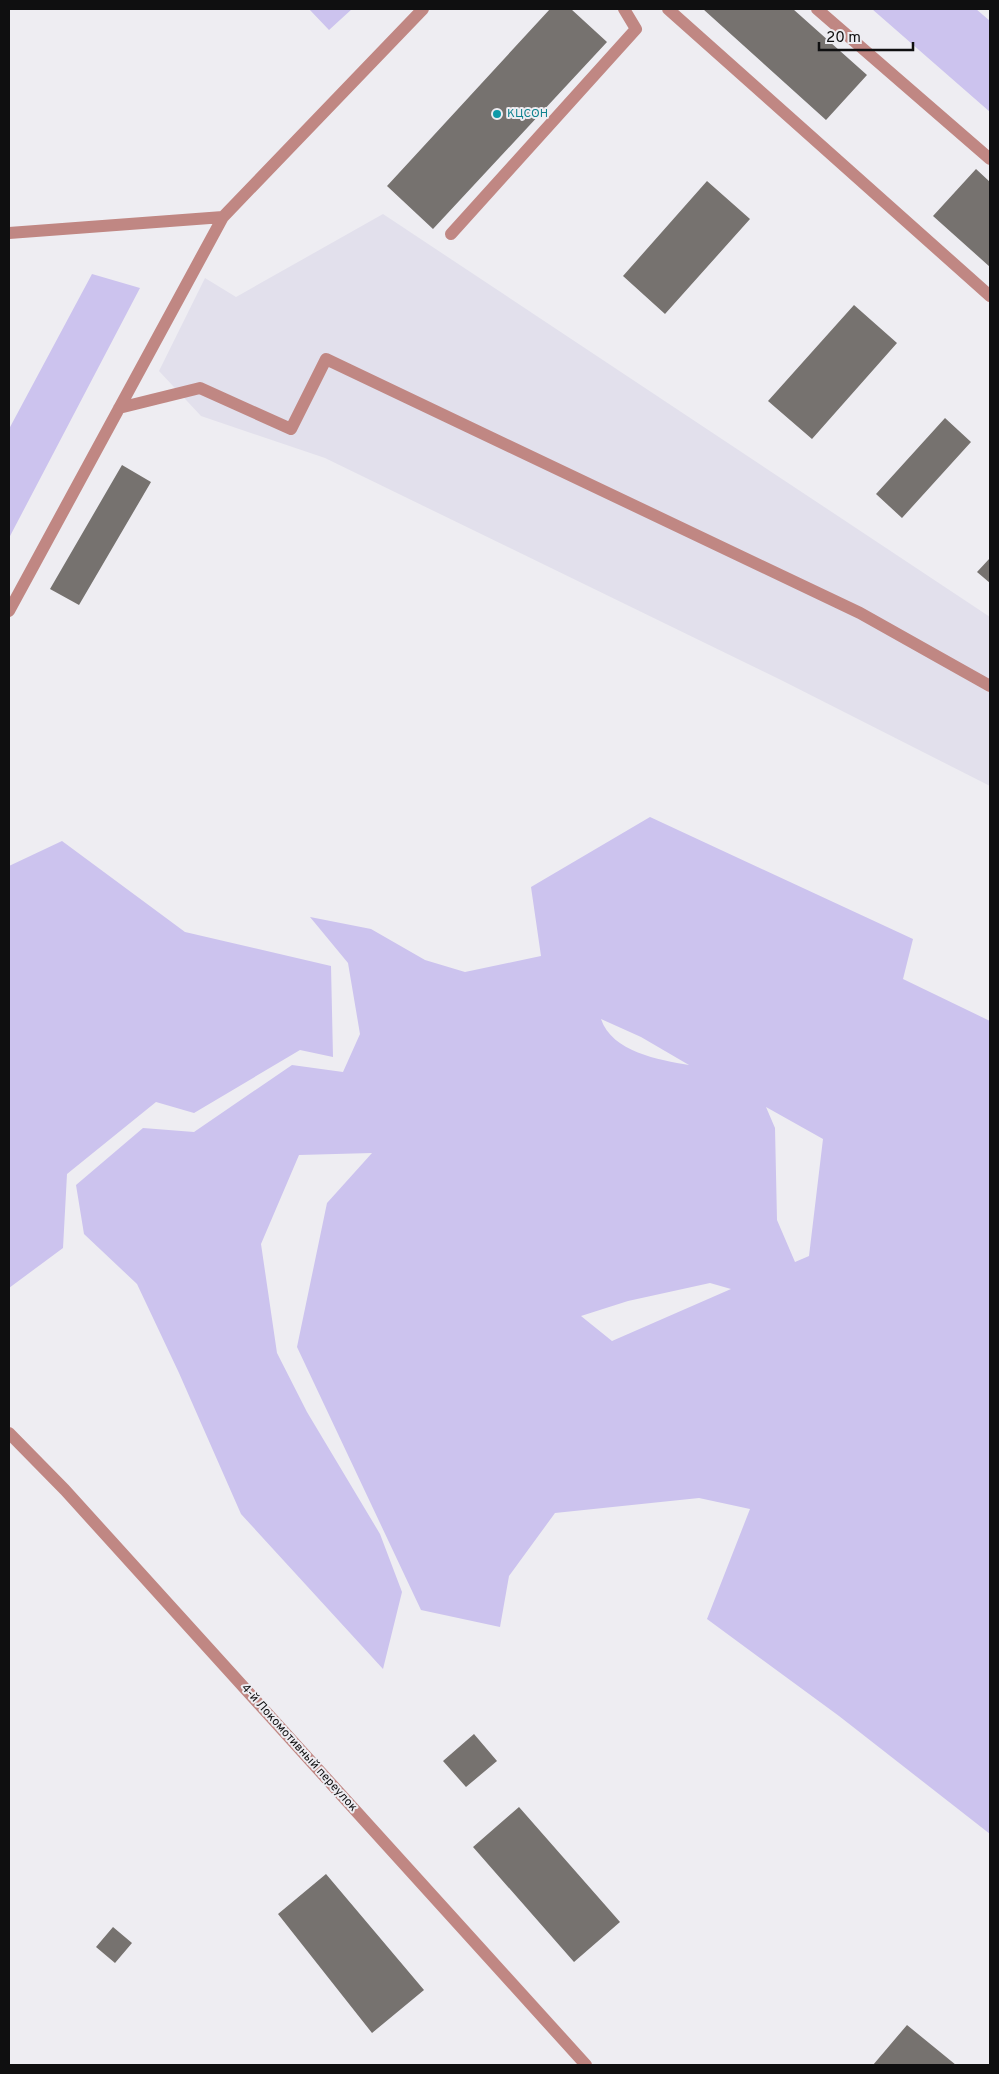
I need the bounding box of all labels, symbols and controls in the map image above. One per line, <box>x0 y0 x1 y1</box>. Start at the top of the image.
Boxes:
scale bar <box>819 20 913 52</box>
text: 20 m <box>826 29 861 48</box>
place label: КЦСОН <box>507 106 548 122</box>
marker: КЦСОН <box>491 108 503 120</box>
street label: 4-й Локомотивный переулок <box>237 1681 361 1815</box>

